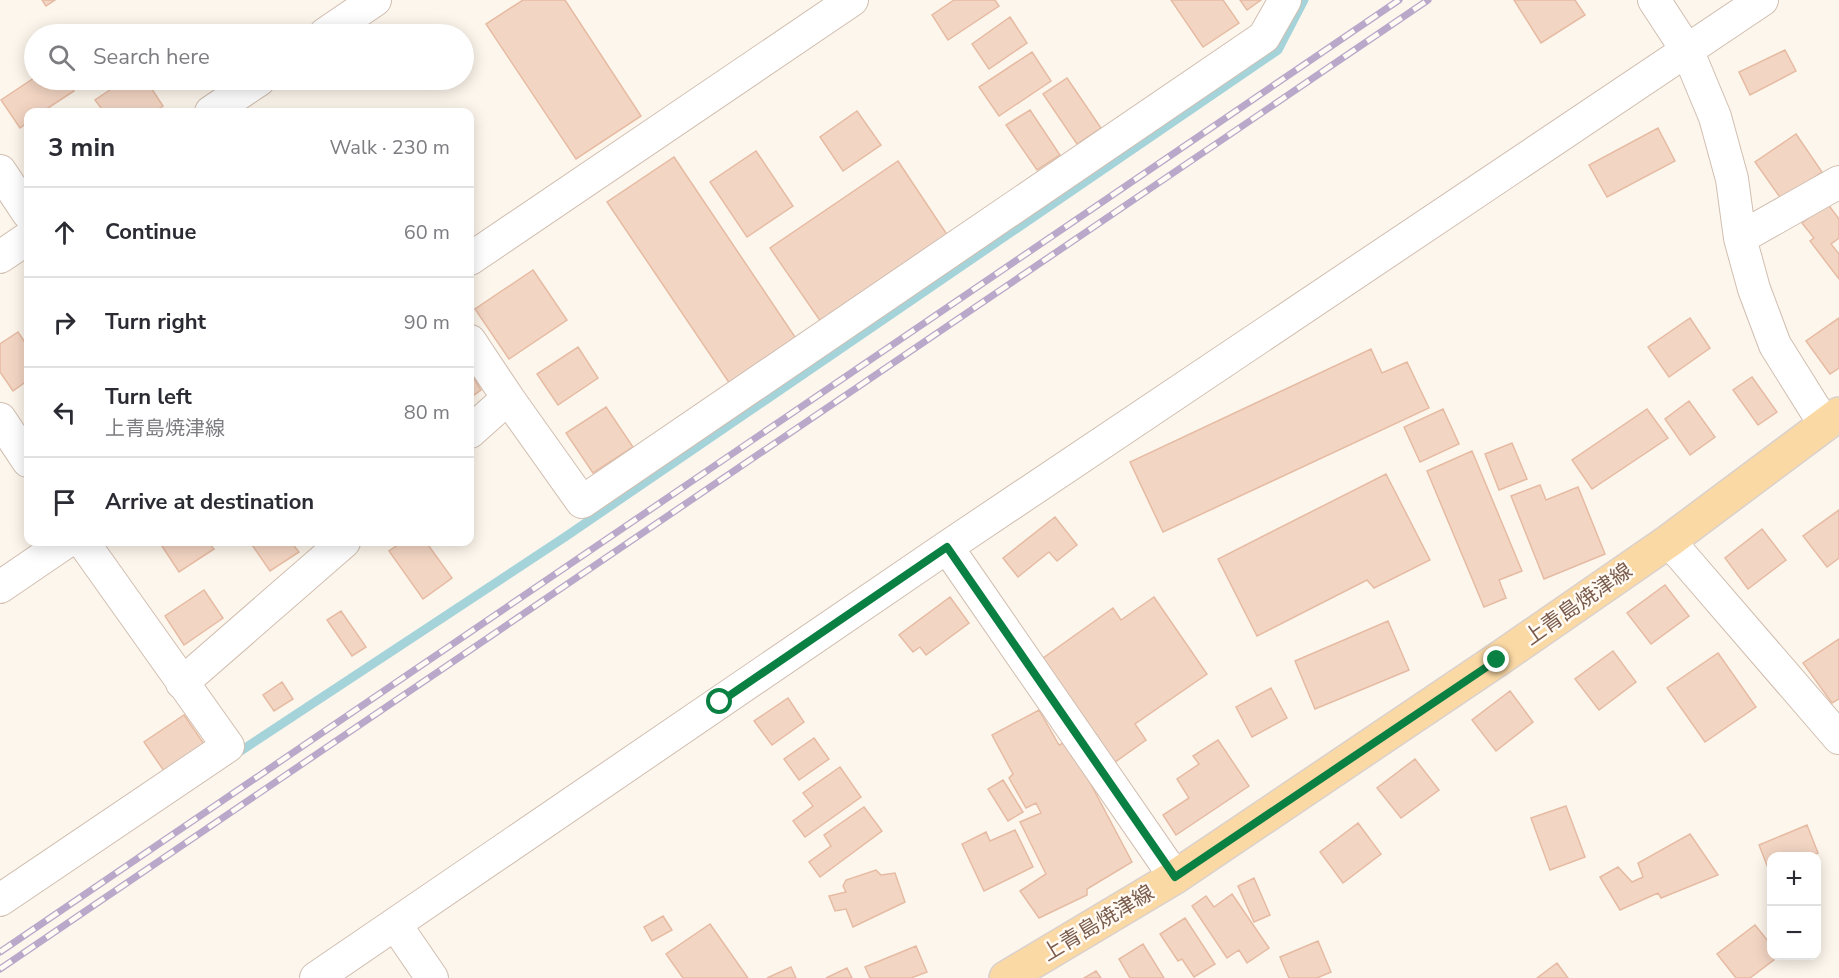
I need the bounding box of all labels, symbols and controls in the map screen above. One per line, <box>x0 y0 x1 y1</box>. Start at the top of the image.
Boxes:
search box <box>24 24 474 90</box>
icon: search <box>45 41 78 74</box>
text: Search here <box>93 42 210 72</box>
text: 3 min <box>48 130 115 165</box>
text: Walk · 230 m <box>330 134 450 161</box>
icon: ahead <box>48 216 81 249</box>
text: Continue <box>105 217 196 247</box>
text: 60 m <box>404 219 450 246</box>
icon: right <box>48 306 81 339</box>
text: Turn right <box>105 307 206 337</box>
text: 90 m <box>404 309 450 336</box>
text: Turn left <box>105 382 192 412</box>
icon: left <box>48 396 81 429</box>
text: 80 m <box>404 399 450 426</box>
text: 上青島焼津線 <box>105 415 225 442</box>
icon: arrive <box>48 486 81 519</box>
text: Arrive at destination <box>105 487 314 517</box>
street label: 上青島焼津線 <box>1518 556 1638 652</box>
route end <box>1483 646 1509 672</box>
route start <box>706 688 732 714</box>
map controls <box>1767 852 1821 960</box>
button: + <box>1767 852 1821 906</box>
street label: 上青島焼津線 <box>1037 879 1159 967</box>
button: − <box>1767 906 1821 960</box>

